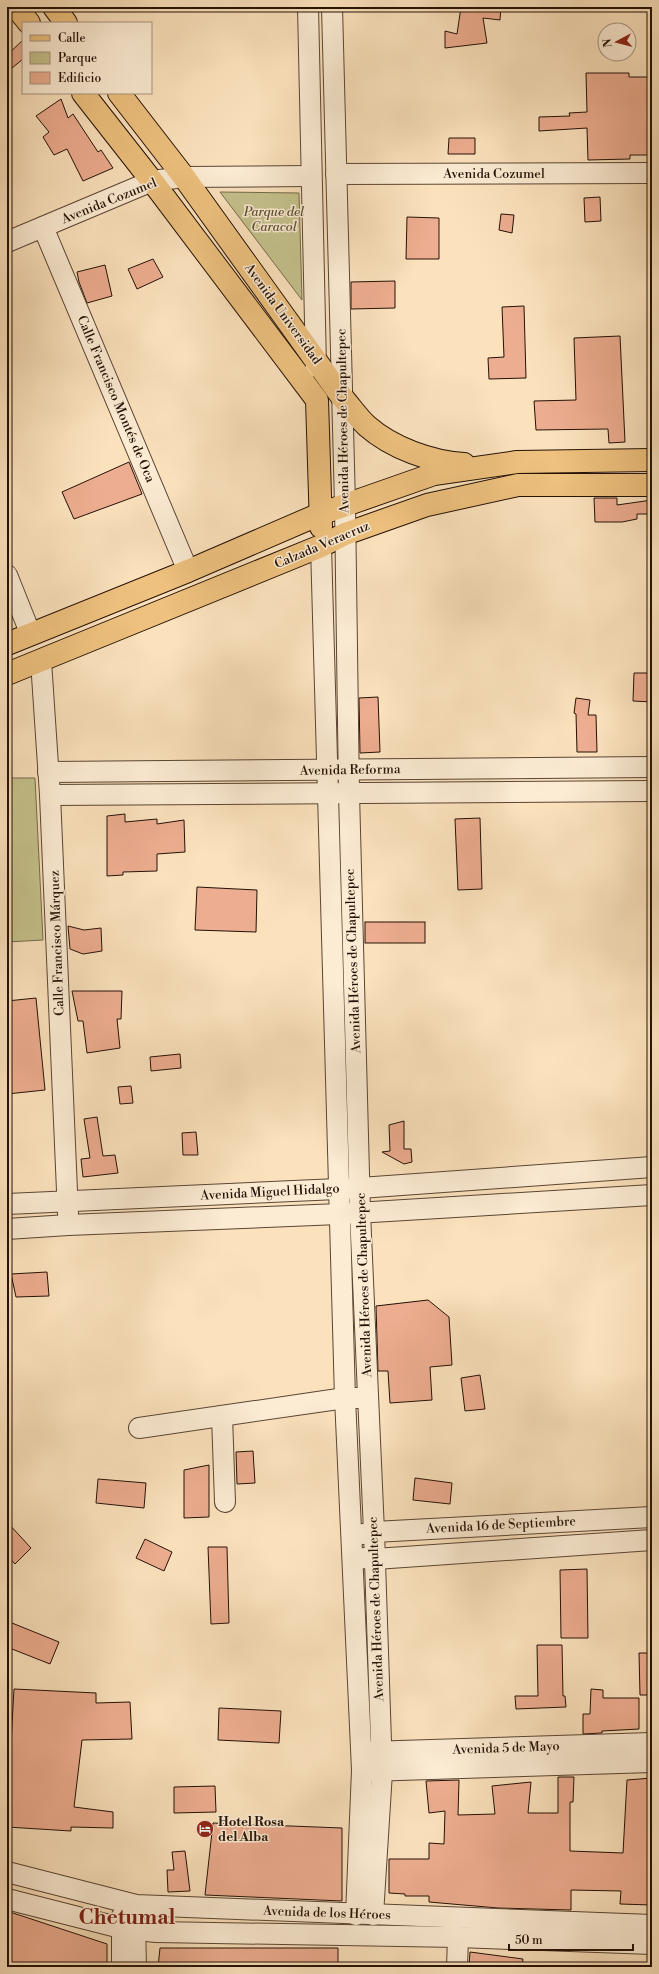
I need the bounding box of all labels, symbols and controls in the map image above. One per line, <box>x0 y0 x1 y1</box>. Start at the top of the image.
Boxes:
legend <box>22 22 152 94</box>
north arrow <box>597 22 637 62</box>
text: Calle <box>58 31 85 46</box>
text: N <box>601 38 616 48</box>
text: Parque <box>58 51 97 66</box>
text: Edificio <box>58 71 101 86</box>
street label: Avenida Cozumel <box>442 166 545 182</box>
street label: Avenida Cozumel <box>58 175 159 228</box>
park label: Parque del Caracol <box>243 204 305 235</box>
street label: Avenida Universidad <box>240 260 325 368</box>
street label: Calle Francisco Montés de Oca <box>74 313 159 485</box>
street label: Avenida Héroes de Chapultepec <box>333 328 353 515</box>
street label: Calzada Veracruz <box>272 518 372 572</box>
street label: Avenida Reforma <box>298 761 401 779</box>
street label: Avenida Héroes de Chapultepec <box>342 868 364 1055</box>
street label: Calle Francisco Márquez <box>46 870 68 1016</box>
street label: Avenida Miguel Hidalgo <box>199 1180 340 1204</box>
street label: Avenida Héroes de Chapultepec <box>353 1192 375 1379</box>
street label: Avenida 16 de Septiembre <box>425 1513 577 1537</box>
street label: Avenida Héroes de Chapultepec <box>365 1516 387 1703</box>
street label: Avenida 5 de Mayo <box>451 1738 560 1758</box>
place label: Hotel Rosa del Alba <box>218 1814 285 1845</box>
hotel icon: Hotel Rosa del Alba <box>195 1819 215 1839</box>
street label: Avenida de los Héroes <box>262 1903 392 1923</box>
district label: Chetumal <box>79 1905 176 1931</box>
scale bar <box>509 1926 633 1952</box>
text: 50 m <box>515 1933 543 1948</box>

